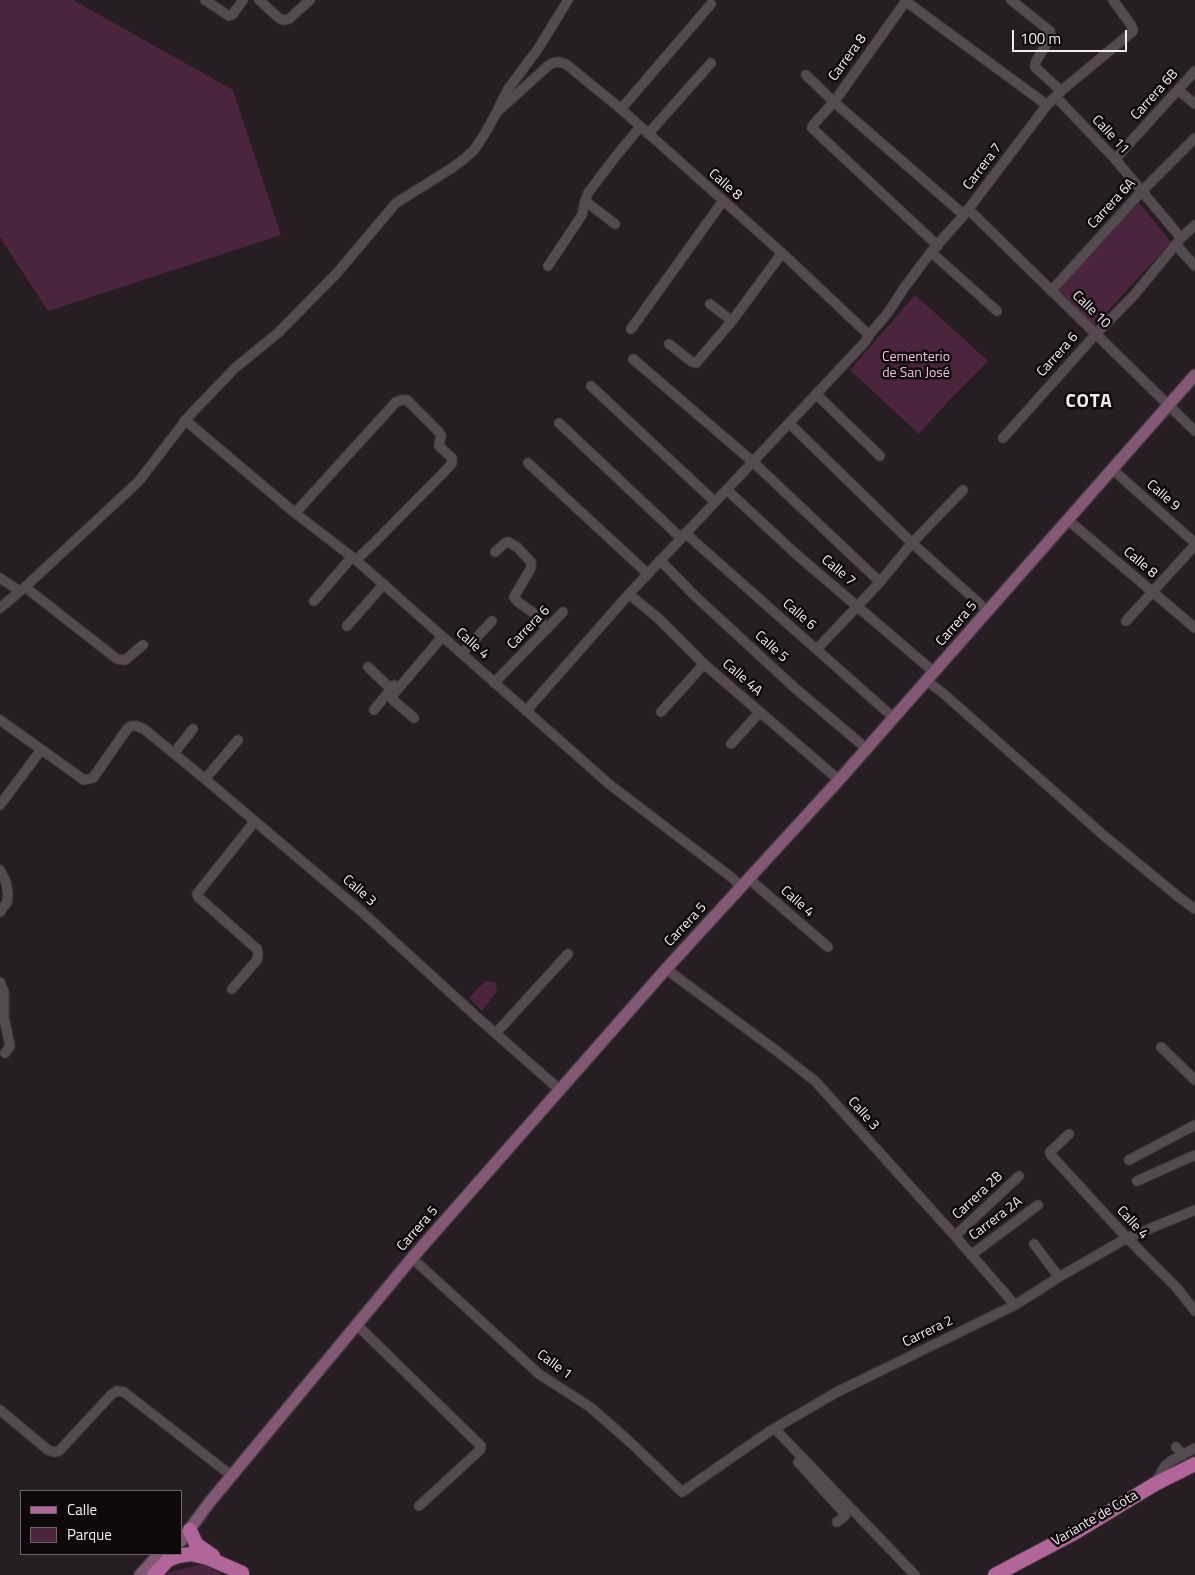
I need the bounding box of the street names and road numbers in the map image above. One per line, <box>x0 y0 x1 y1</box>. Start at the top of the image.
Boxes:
street label: Carrera 8 <box>825 31 871 85</box>
street label: Carrera 6B <box>1128 66 1182 124</box>
street label: Calle 11 <box>1088 112 1132 158</box>
street label: Carrera 7 <box>960 140 1006 194</box>
street label: Calle 8 <box>705 166 745 204</box>
street label: Carrera 6A <box>1085 175 1139 233</box>
street label: Calle 10 <box>1068 288 1114 332</box>
street label: Carrera 6 <box>1034 329 1082 381</box>
street label: Calle 9 <box>1143 477 1183 515</box>
street label: Calle 8 <box>1120 544 1160 582</box>
street label: Calle 7 <box>818 552 858 590</box>
street label: Calle 6 <box>779 596 819 634</box>
street label: Carrera 5 <box>933 598 981 650</box>
street label: Carrera 6 <box>504 603 554 653</box>
street label: Calle 4 <box>452 625 492 663</box>
street label: Calle 5 <box>751 628 791 666</box>
street label: Calle 4A <box>719 656 765 700</box>
street label: Calle 3 <box>339 872 379 910</box>
street label: Calle 4 <box>777 883 817 921</box>
street label: Carrera 5 <box>661 900 711 950</box>
street label: Calle 3 <box>844 1094 882 1134</box>
street label: Carrera 2B <box>949 1168 1007 1224</box>
street label: Carrera 2A <box>966 1194 1026 1244</box>
street label: Carrera 5 <box>394 1203 442 1255</box>
street label: Calle 4 <box>1113 1203 1151 1243</box>
street label: Carrera 2 <box>900 1313 956 1351</box>
street label: Calle 1 <box>533 1347 575 1383</box>
street label: Variante de Cota <box>1049 1488 1141 1550</box>

